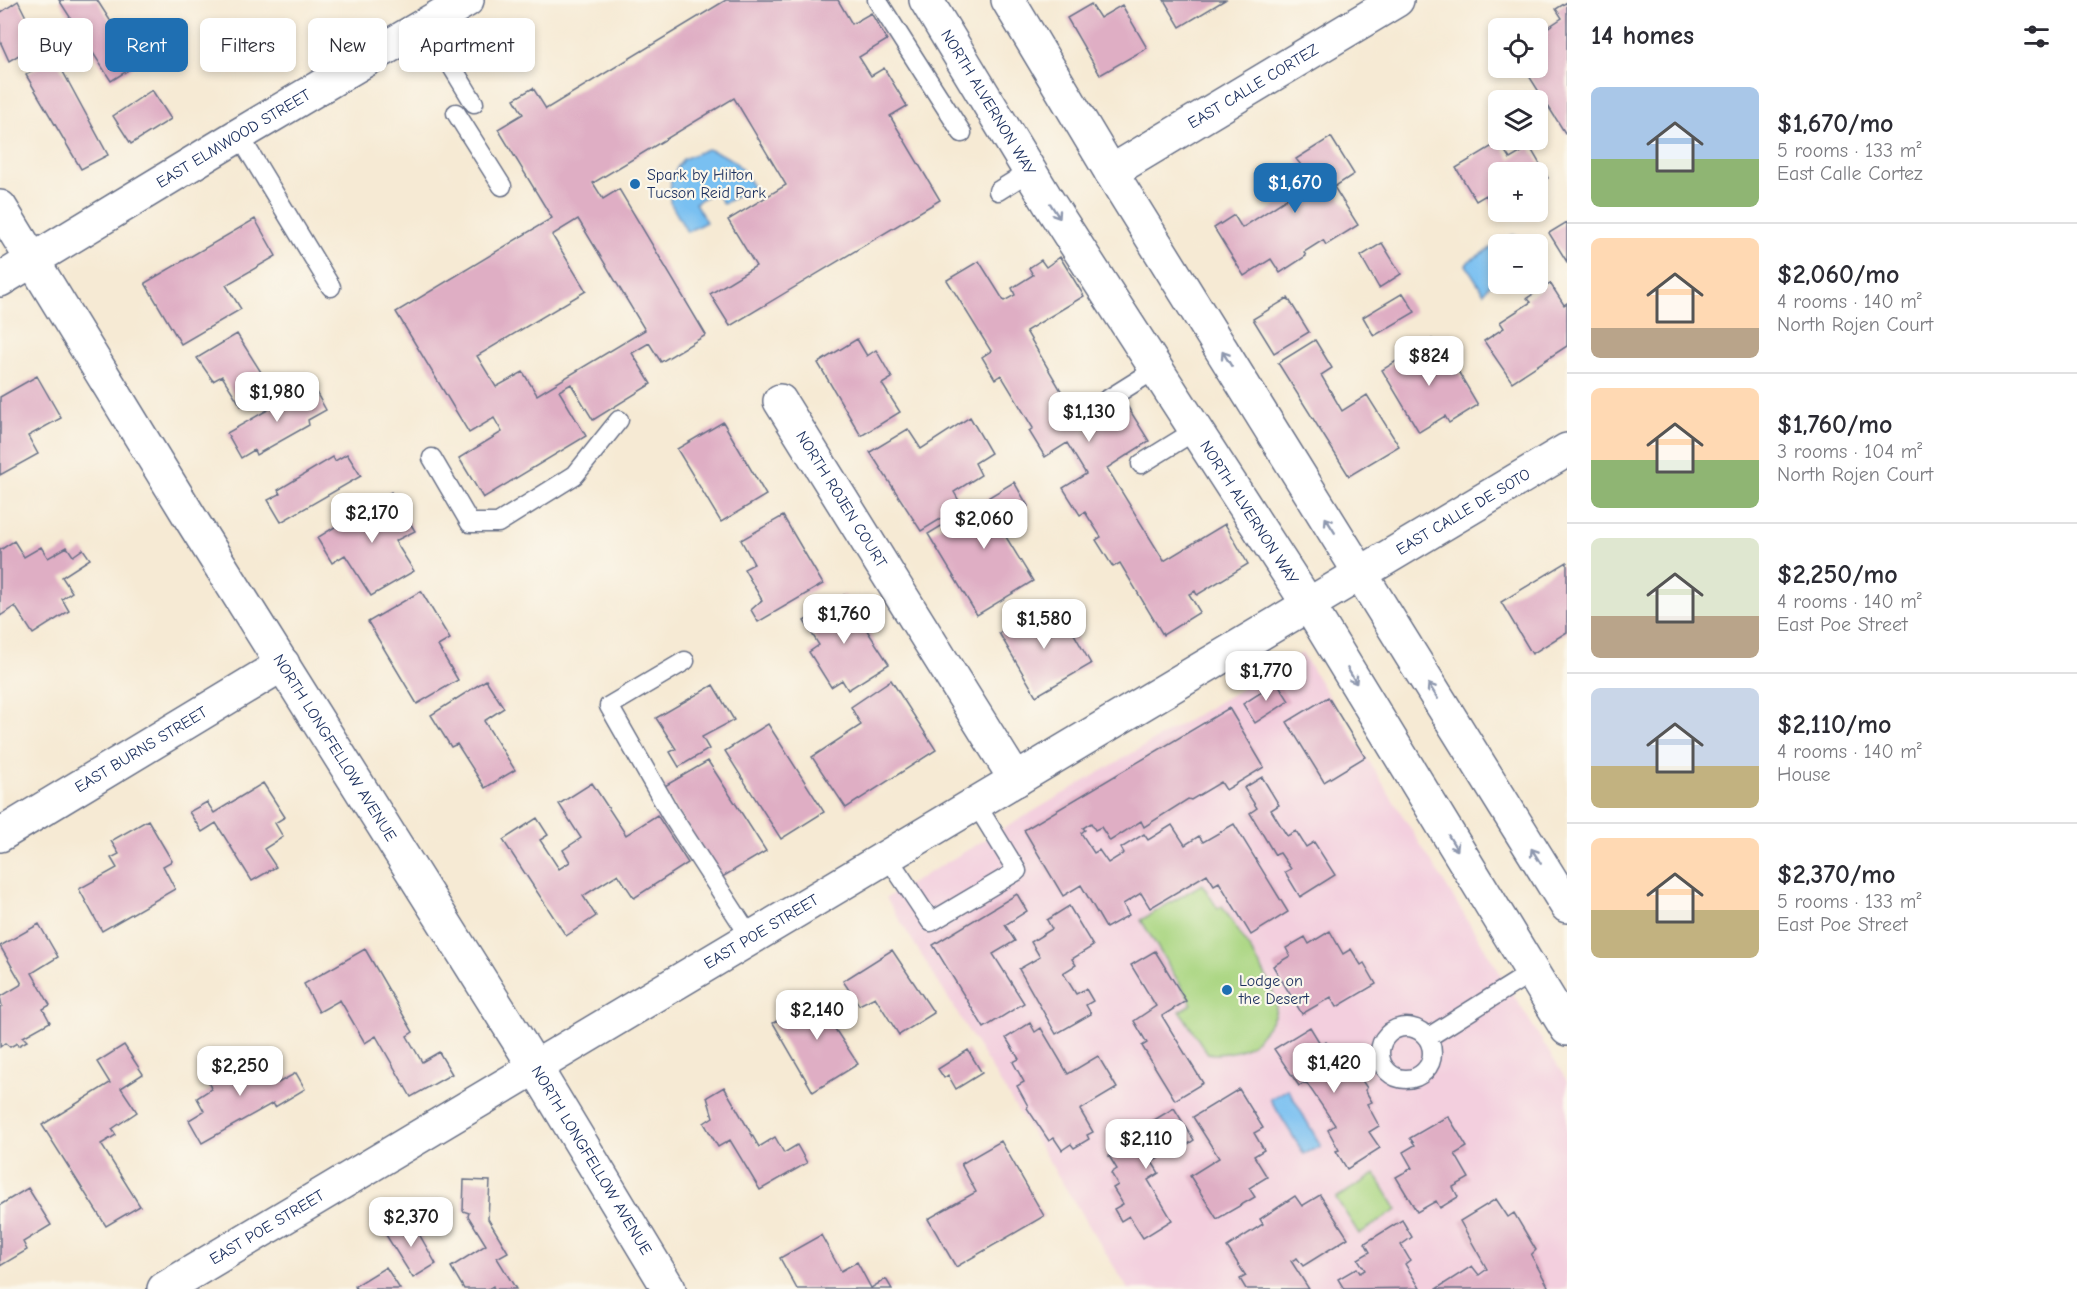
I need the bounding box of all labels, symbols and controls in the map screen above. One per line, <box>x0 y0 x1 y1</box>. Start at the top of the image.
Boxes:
chip: Buy <box>18 18 93 72</box>
chip: Rent <box>105 18 188 72</box>
chip: Filters <box>200 18 296 72</box>
chip: New <box>308 18 387 72</box>
chip: Apartment <box>399 18 535 72</box>
map controls <box>1488 18 1548 294</box>
button: locate <box>1488 18 1548 78</box>
icon: filters <box>2020 20 2053 53</box>
text: 14 homes <box>1591 21 1694 51</box>
street label: NORTH ALVERNON WAY <box>937 26 1039 179</box>
street label: EAST CALLE CORTEZ <box>1185 40 1322 132</box>
street label: EAST ELMWOOD STREET <box>153 85 314 192</box>
button: layers <box>1488 90 1548 150</box>
text: $1,670/mo <box>1777 109 1894 139</box>
icon: home <box>1639 111 1711 183</box>
text: 5 rooms · 133 m² <box>1777 139 1921 162</box>
button: + <box>1488 162 1548 222</box>
text: East Calle Cortez <box>1777 162 1923 185</box>
pin: $1,670 <box>1246 163 1344 214</box>
place label: Spark by Hilton Tucson Reid Park <box>647 166 766 202</box>
text: $1,670 <box>1268 171 1322 194</box>
marker: Spark by Hilton Tucson Reid Park <box>628 177 642 191</box>
one-way arrow <box>1049 202 1061 219</box>
button: − <box>1488 234 1548 294</box>
text: $2,060/mo <box>1777 260 1899 290</box>
icon: home <box>1639 262 1711 334</box>
text: 4 rooms · 140 m² <box>1777 290 1922 313</box>
text: North Rojen Court <box>1777 313 1933 336</box>
pin: $824 <box>1393 336 1465 387</box>
text: $824 <box>1408 344 1450 367</box>
one-way arrow <box>1221 351 1233 368</box>
pin: $1,980 <box>228 372 326 423</box>
text: $1,980 <box>249 380 305 403</box>
pin: $1,130 <box>1040 392 1138 443</box>
text: $1,130 <box>1063 400 1115 423</box>
text: $1,760/mo <box>1777 410 1892 440</box>
icon: home <box>1639 412 1711 484</box>
street label: NORTH ROJEN COURT <box>792 428 891 572</box>
street label: NORTH ALVERNON WAY <box>1196 438 1302 588</box>
text: 3 rooms · 104 m² <box>1777 440 1922 463</box>
text: North Rojen Court <box>1777 463 1933 486</box>
street label: EAST CALLE DE SOTO <box>1393 465 1534 559</box>
pin: $2,170 <box>323 493 421 544</box>
pin: $2,060 <box>935 499 1033 550</box>
text: $2,170 <box>345 501 399 524</box>
text: $2,060 <box>954 507 1014 530</box>
one-way arrow <box>1323 517 1335 534</box>
text: $2,250/mo <box>1777 560 1898 590</box>
icon: home <box>1639 562 1711 634</box>
text: 4 rooms · 140 m² <box>1777 590 1922 613</box>
pin: $1,760 <box>795 594 893 645</box>
pin: $1,580 <box>995 599 1093 650</box>
text: $1,760 <box>817 602 871 625</box>
text: $1,580 <box>1016 607 1072 630</box>
text: East Poe Street <box>1777 613 1908 636</box>
street label: NORTH LONGFELLOW AVENUE <box>269 651 400 845</box>
pin: $1,770 <box>1217 651 1315 702</box>
text: $1,770 <box>1239 659 1293 682</box>
one-way arrow <box>1346 667 1358 684</box>
one-way arrow <box>1426 683 1438 700</box>
street label: EAST BURNS STREET <box>72 703 211 796</box>
text: $2,110/mo <box>1777 710 1891 740</box>
icon: home <box>1639 712 1711 784</box>
text: 4 rooms · 140 m² <box>1777 740 1922 763</box>
text: House <box>1777 763 1831 786</box>
one-way arrow <box>1448 834 1460 851</box>
one-way arrow <box>1530 848 1542 865</box>
text: $2,370/mo <box>1777 860 1895 890</box>
icon: home <box>1639 862 1711 934</box>
street label: EAST POE STREET <box>701 890 822 973</box>
text: 5 rooms · 133 m² <box>1777 890 1921 913</box>
text: East Poe Street <box>1777 913 1908 936</box>
place label: Lodge on the Desert <box>1238 972 1310 1008</box>
marker: Lodge on the Desert <box>1220 983 1234 997</box>
pin: $2,140 <box>768 990 866 1041</box>
text: $2,140 <box>790 998 844 1021</box>
pin: $1,420 <box>1285 1043 1383 1094</box>
pin: $2,250 <box>191 1046 289 1097</box>
text: $1,420 <box>1307 1051 1361 1074</box>
text: $2,250 <box>211 1054 269 1077</box>
street label: NORTH LONGFELLOW AVENUE <box>528 1063 655 1258</box>
pin: $2,110 <box>1097 1119 1195 1170</box>
text: $2,110 <box>1120 1127 1172 1150</box>
street label: EAST POE STREET <box>206 1186 328 1269</box>
pin: $2,370 <box>362 1197 460 1248</box>
text: $2,370 <box>383 1205 439 1228</box>

